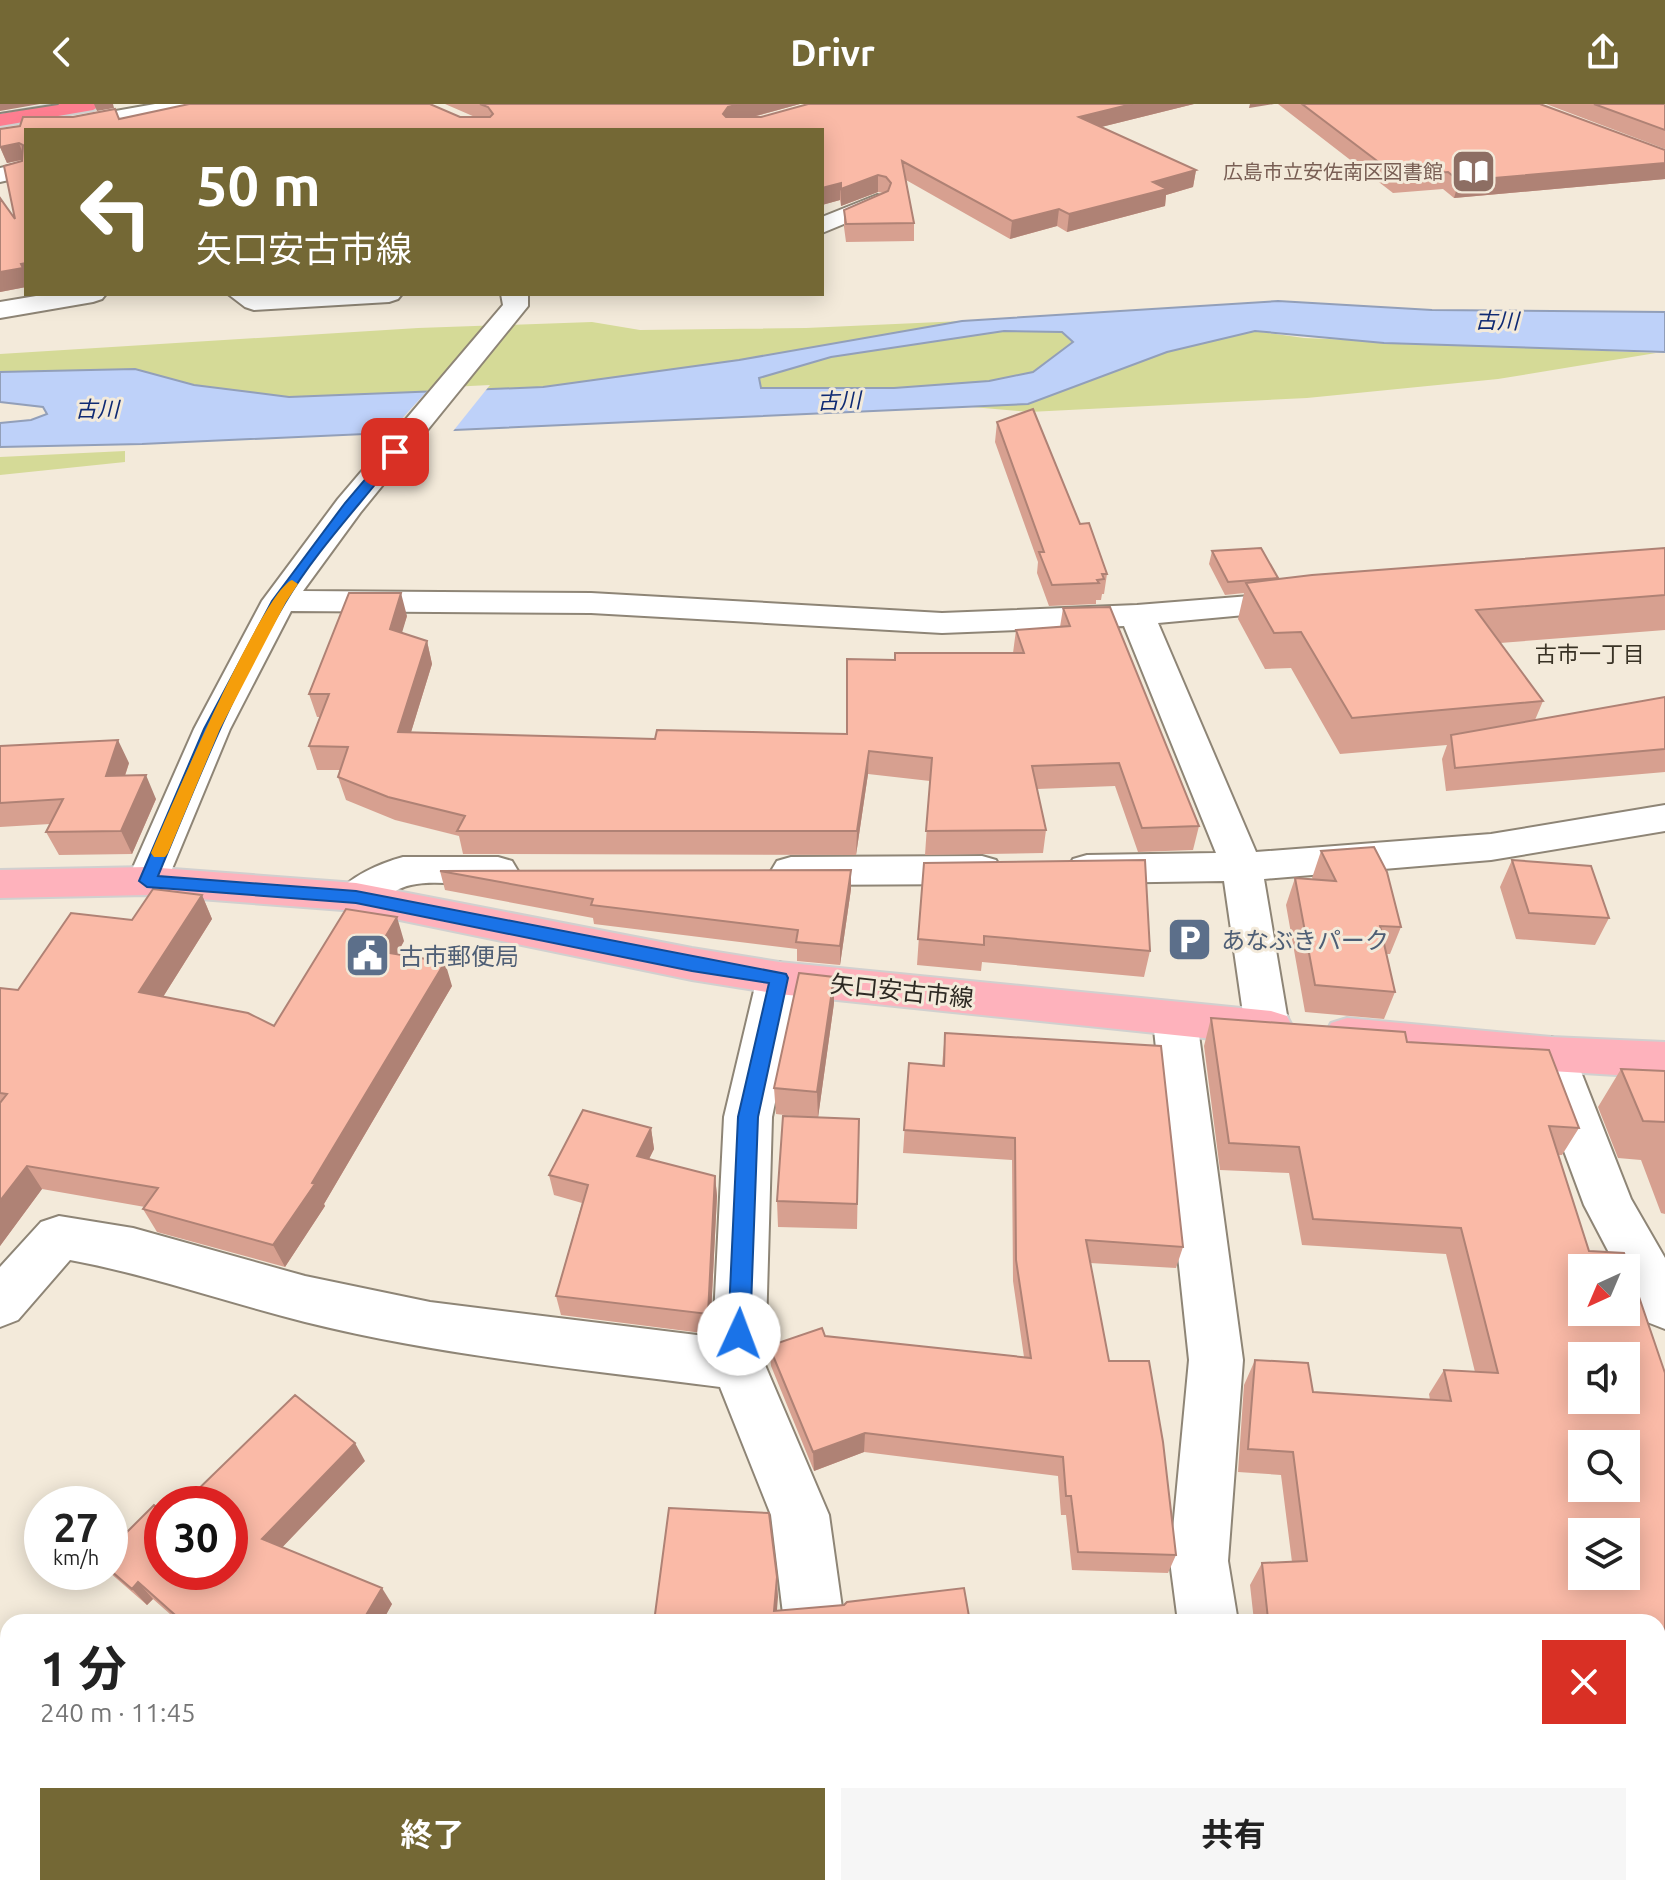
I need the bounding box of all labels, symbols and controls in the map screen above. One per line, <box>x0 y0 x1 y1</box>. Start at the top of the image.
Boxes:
icon: back <box>40 30 84 74</box>
icon: share <box>1581 30 1625 74</box>
text: Drivr <box>790 32 875 73</box>
library icon: 広島市立安佐南区図書館 <box>1450 147 1498 195</box>
text: 50 m <box>196 154 321 217</box>
icon: left <box>64 160 168 264</box>
place label: 広島市立安佐南区図書館 <box>1223 160 1443 183</box>
text: 矢口安古市線 <box>196 228 412 269</box>
water label: 古川 <box>1475 307 1521 333</box>
water label: 古川 <box>817 387 863 413</box>
water label: 古川 <box>75 396 121 421</box>
pin <box>361 418 429 486</box>
icon: arrive <box>373 430 417 474</box>
district label: 古市一丁目 <box>1535 641 1645 666</box>
parking icon: あなぶきパーク <box>1166 916 1214 964</box>
place label: あなぶきパーク <box>1221 927 1389 954</box>
public building icon: 古市郵便局 <box>344 932 392 980</box>
place label: 古市郵便局 <box>399 943 519 970</box>
street label: 矢口安古市線 <box>829 970 975 1012</box>
north arrow <box>1568 1254 1640 1326</box>
map controls <box>1568 1254 1640 1590</box>
position arrow <box>697 1292 781 1376</box>
button: sound <box>1568 1342 1640 1414</box>
button: search <box>1568 1430 1640 1502</box>
speed limit sign: 30 <box>144 1486 248 1590</box>
text: 27 <box>53 1505 99 1550</box>
button: layers <box>1568 1518 1640 1590</box>
text: km/h <box>53 1546 99 1569</box>
button: close <box>1542 1640 1626 1724</box>
text: 1 分 <box>40 1641 126 1695</box>
text: 240 m · 11:45 <box>40 1698 196 1727</box>
button: 終了 <box>40 1788 825 1880</box>
button: 共有 <box>841 1788 1626 1880</box>

